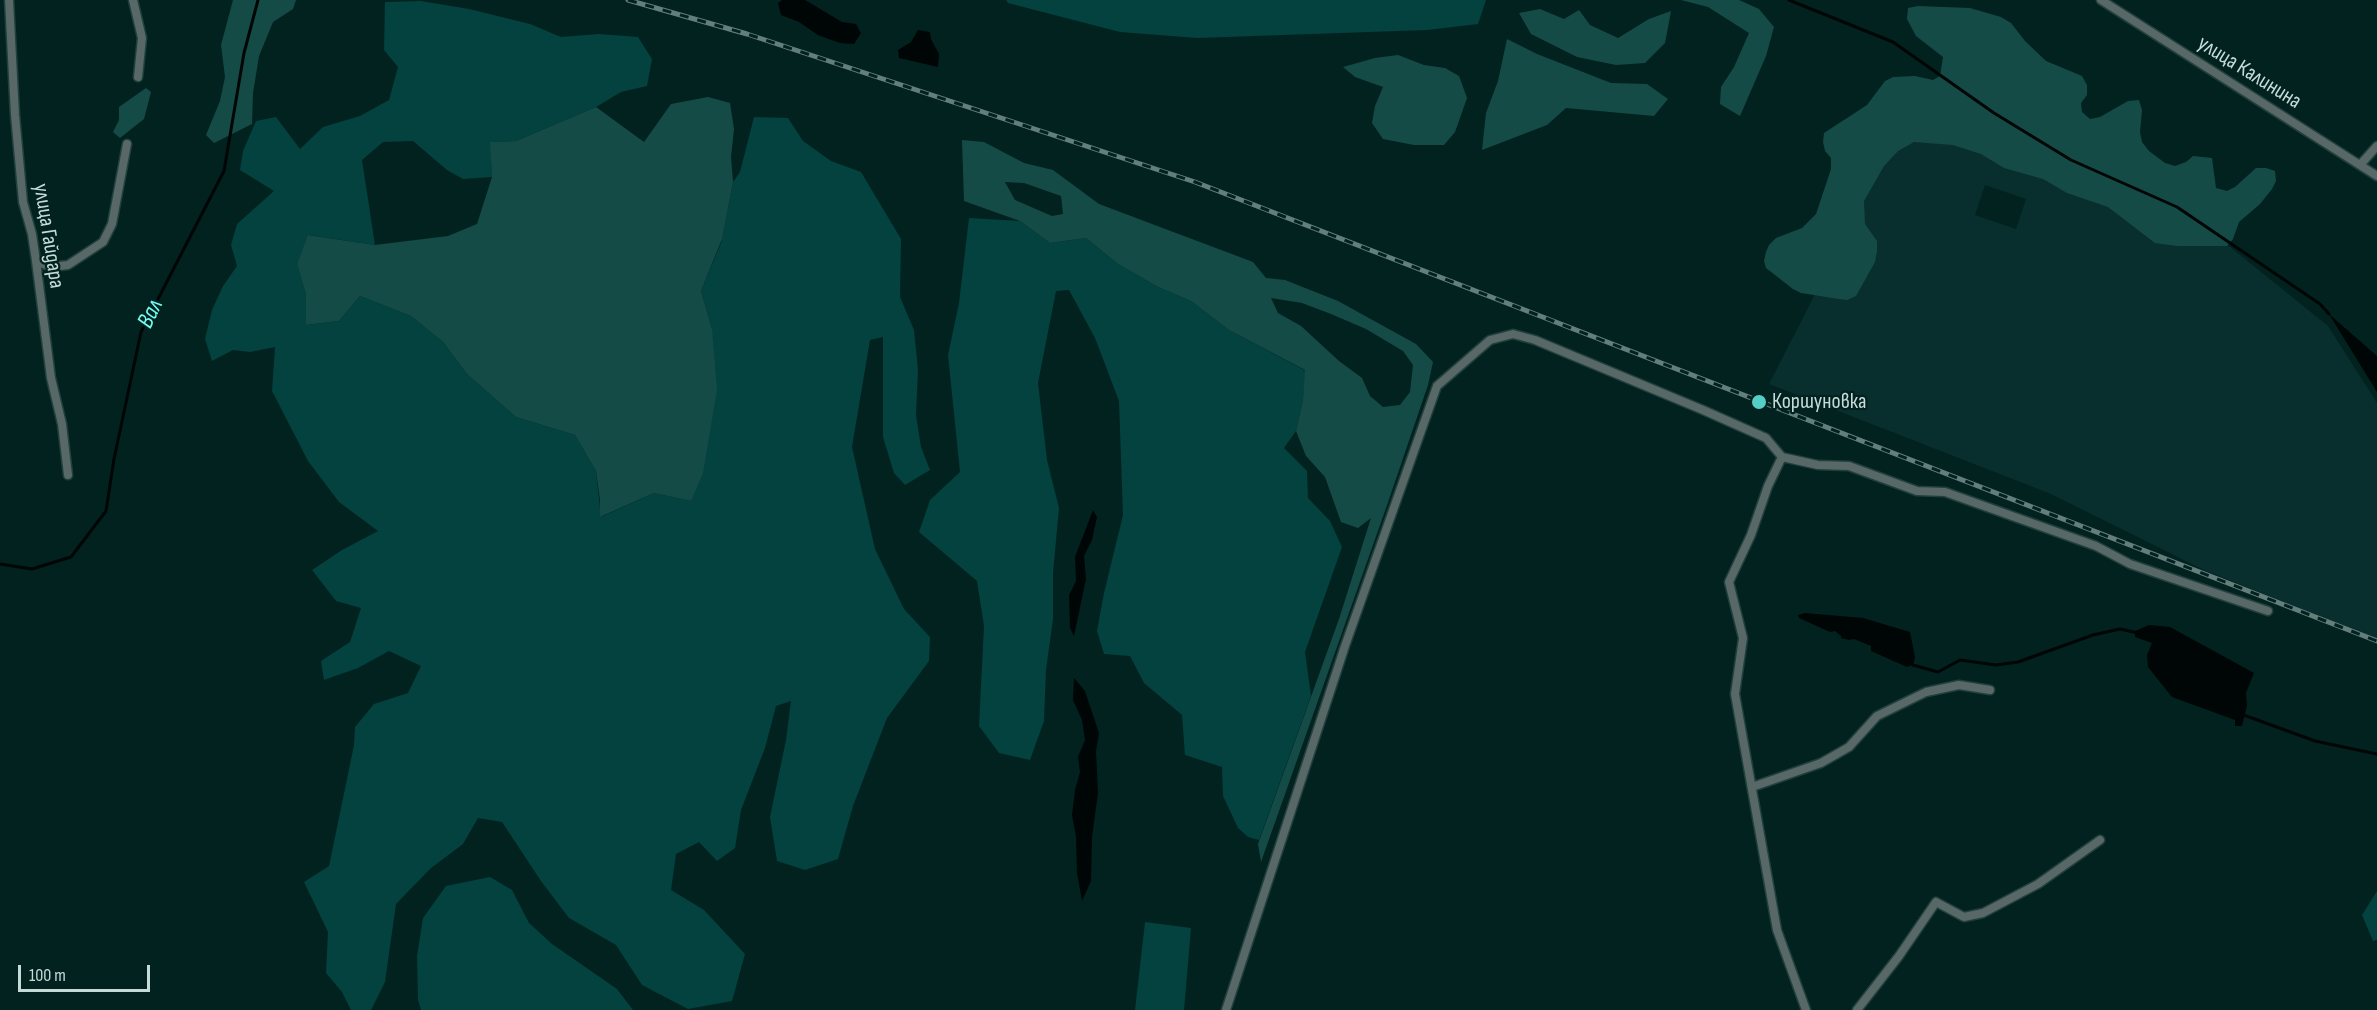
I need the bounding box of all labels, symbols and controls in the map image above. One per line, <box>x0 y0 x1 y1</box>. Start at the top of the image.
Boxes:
street label: улица Калинина <box>2192 31 2306 115</box>
street label: улица Гайдара <box>27 182 69 290</box>
water label: Вал <box>132 295 170 333</box>
place label: Коршуновка <box>1772 389 1867 415</box>
marker: Коршуновка <box>1750 393 1768 411</box>
scale bar <box>21 953 153 991</box>
text: 100 m <box>29 965 66 986</box>

